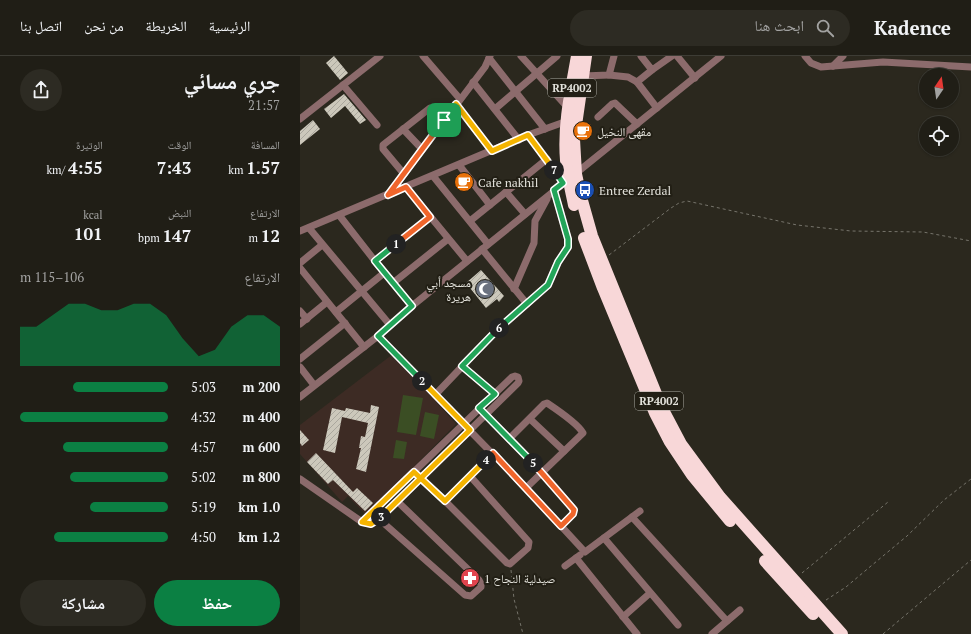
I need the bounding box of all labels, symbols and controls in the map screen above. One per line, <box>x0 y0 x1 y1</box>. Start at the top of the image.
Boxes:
search box <box>570 10 850 46</box>
text: ابحث هنا <box>755 15 804 35</box>
text: Kadence <box>874 15 951 40</box>
text: اتصل بنا <box>20 16 62 35</box>
text: من نحن <box>84 16 124 35</box>
text: الخريطة <box>146 16 187 35</box>
text: الرئيسية <box>209 16 250 35</box>
icon: search <box>814 17 836 39</box>
text: جري مسائي <box>184 66 280 95</box>
north arrow <box>919 68 959 108</box>
map controls <box>919 68 959 156</box>
button: share <box>20 69 62 111</box>
road number: RP4002 <box>548 79 596 97</box>
text: 21:57 <box>248 96 280 114</box>
pin <box>427 103 461 137</box>
icon: arrive <box>433 109 455 131</box>
button: locate <box>919 116 959 156</box>
cafe icon: مقهى النخيل <box>572 120 594 142</box>
place label: مقهى النخيل <box>597 124 651 139</box>
text: الوتيرة <box>76 138 103 152</box>
text: الوقت <box>168 138 191 152</box>
text: المسافة <box>251 138 280 152</box>
text: 4:55 <box>68 156 103 179</box>
text: 7:43 <box>157 156 191 179</box>
text: 1.57 <box>246 156 280 179</box>
pin: 7 <box>544 160 564 180</box>
text: /km <box>46 163 68 177</box>
text: km <box>228 163 246 177</box>
text: 7 <box>551 163 557 177</box>
cafe icon: Cafe nakhil <box>453 171 475 193</box>
place label: Cafe nakhil <box>478 175 539 190</box>
bus stop icon: Entree Zerdal <box>574 179 596 201</box>
place label: Entree Zerdal <box>599 183 672 198</box>
text: النبض <box>168 206 191 220</box>
text: الارتفاع <box>250 206 280 220</box>
text: kcal <box>83 208 103 222</box>
text: 101 <box>74 222 103 245</box>
text: 147 <box>163 224 191 247</box>
text: 12 <box>261 224 280 247</box>
text: bpm <box>138 231 163 245</box>
text: m <box>249 231 261 245</box>
pin: 1 <box>386 234 406 254</box>
text: 1 <box>393 237 399 251</box>
text: 106–115 m <box>20 268 84 286</box>
text: الارتفاع <box>245 268 280 286</box>
place label: مسجد أبي هريرة <box>427 275 471 304</box>
mosque icon: مسجد أبي هريرة <box>474 278 496 300</box>
pin: 6 <box>489 318 509 338</box>
text: 6 <box>496 321 502 335</box>
pin: 2 <box>412 371 432 391</box>
text: 2 <box>419 374 425 388</box>
text: 5:03 <box>191 378 216 396</box>
text: 200 m <box>242 378 280 396</box>
road number: RP4002 <box>635 392 683 410</box>
text: 4:32 <box>191 408 216 426</box>
text: 400 m <box>242 408 280 426</box>
text: 4:57 <box>191 438 216 456</box>
text: 600 m <box>242 438 280 456</box>
pin: 4 <box>476 450 496 470</box>
text: 4 <box>483 453 489 467</box>
pin: 5 <box>523 453 543 473</box>
text: 5 <box>530 456 536 470</box>
text: 5:02 <box>191 468 216 486</box>
text: 800 m <box>242 468 280 486</box>
text: 5:19 <box>191 498 216 516</box>
text: 1.0 km <box>238 498 280 516</box>
pin: 3 <box>371 507 391 527</box>
text: 3 <box>378 510 384 524</box>
text: 4:50 <box>191 528 216 546</box>
text: 1.2 km <box>238 528 280 546</box>
pharmacy icon: صيدلية النجاح 1 <box>459 567 481 589</box>
place label: صيدلية النجاح 1 <box>484 571 556 586</box>
button: مشاركة <box>20 580 146 626</box>
button: حفظ <box>154 580 280 626</box>

